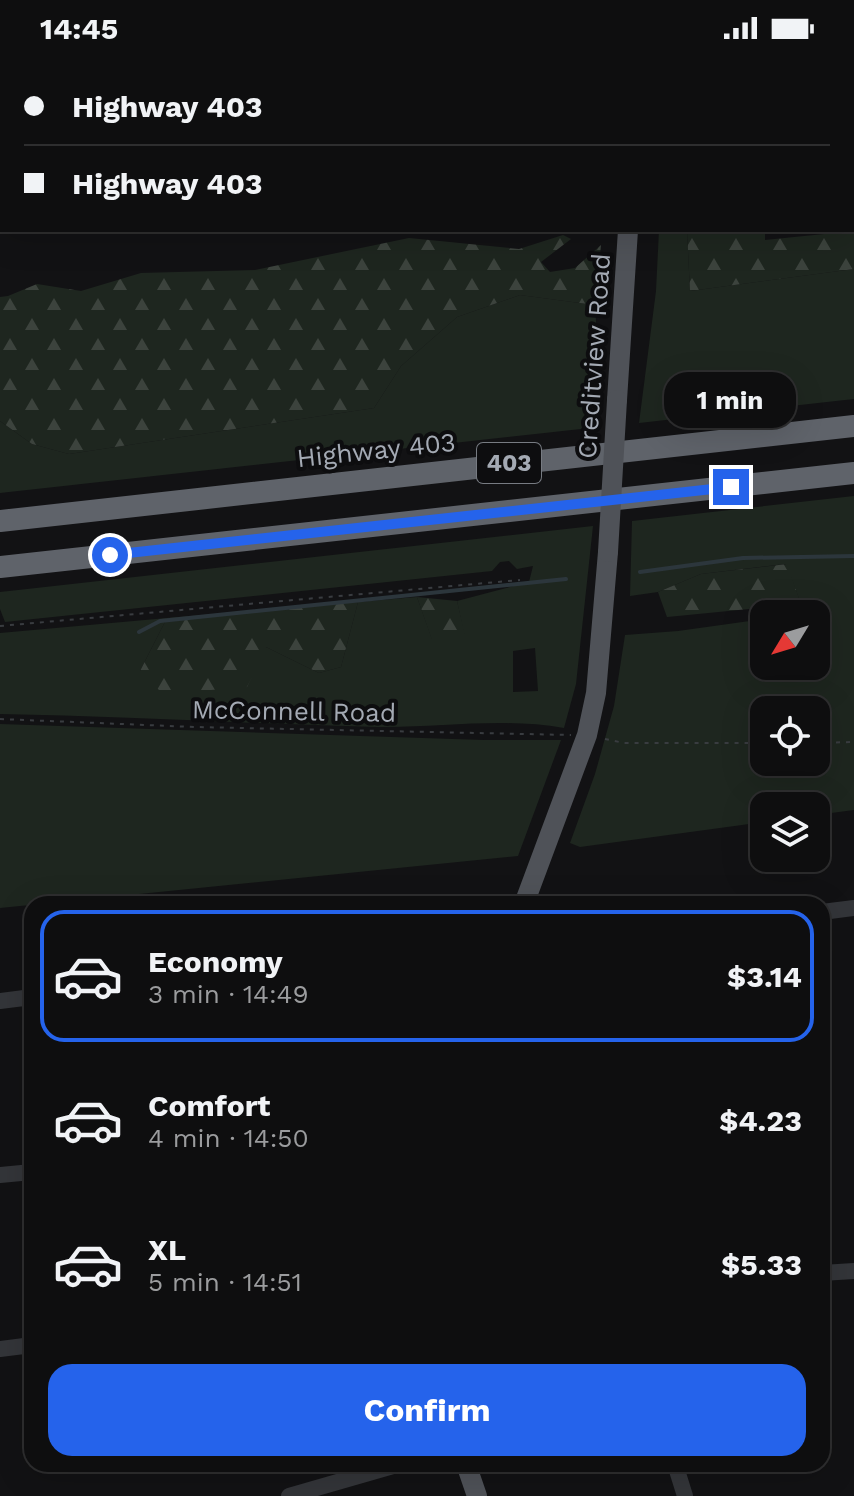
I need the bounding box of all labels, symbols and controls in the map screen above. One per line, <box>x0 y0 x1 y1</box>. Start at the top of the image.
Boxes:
text: 14:45 <box>40 11 118 46</box>
text: Highway 403 <box>72 89 263 124</box>
text: Highway 403 <box>72 166 263 201</box>
street label: Creditview Road <box>572 252 616 460</box>
callout: 1 min <box>665 371 797 427</box>
text: 1 min <box>697 385 763 415</box>
street label: Highway 403 <box>295 427 457 473</box>
road number: 403 <box>477 443 541 483</box>
route end <box>713 469 749 505</box>
route start <box>92 537 128 573</box>
north arrow <box>750 600 830 680</box>
map controls <box>750 600 830 872</box>
street label: McConnell Road <box>192 694 396 728</box>
button: locate <box>750 696 830 776</box>
button: layers <box>750 792 830 872</box>
icon: car <box>52 940 124 1012</box>
text: Economy <box>148 944 283 979</box>
text: $3.14 <box>727 959 802 994</box>
text: 3 min · 14:49 <box>148 979 309 1009</box>
icon: car <box>52 1084 124 1156</box>
text: Comfort <box>148 1088 270 1123</box>
text: $4.23 <box>719 1103 802 1138</box>
text: 4 min · 14:50 <box>148 1123 309 1153</box>
icon: car <box>52 1228 124 1300</box>
text: XL <box>148 1232 186 1267</box>
text: $5.33 <box>721 1247 802 1282</box>
text: 5 min · 14:51 <box>148 1267 302 1297</box>
button: Confirm <box>48 1364 806 1456</box>

